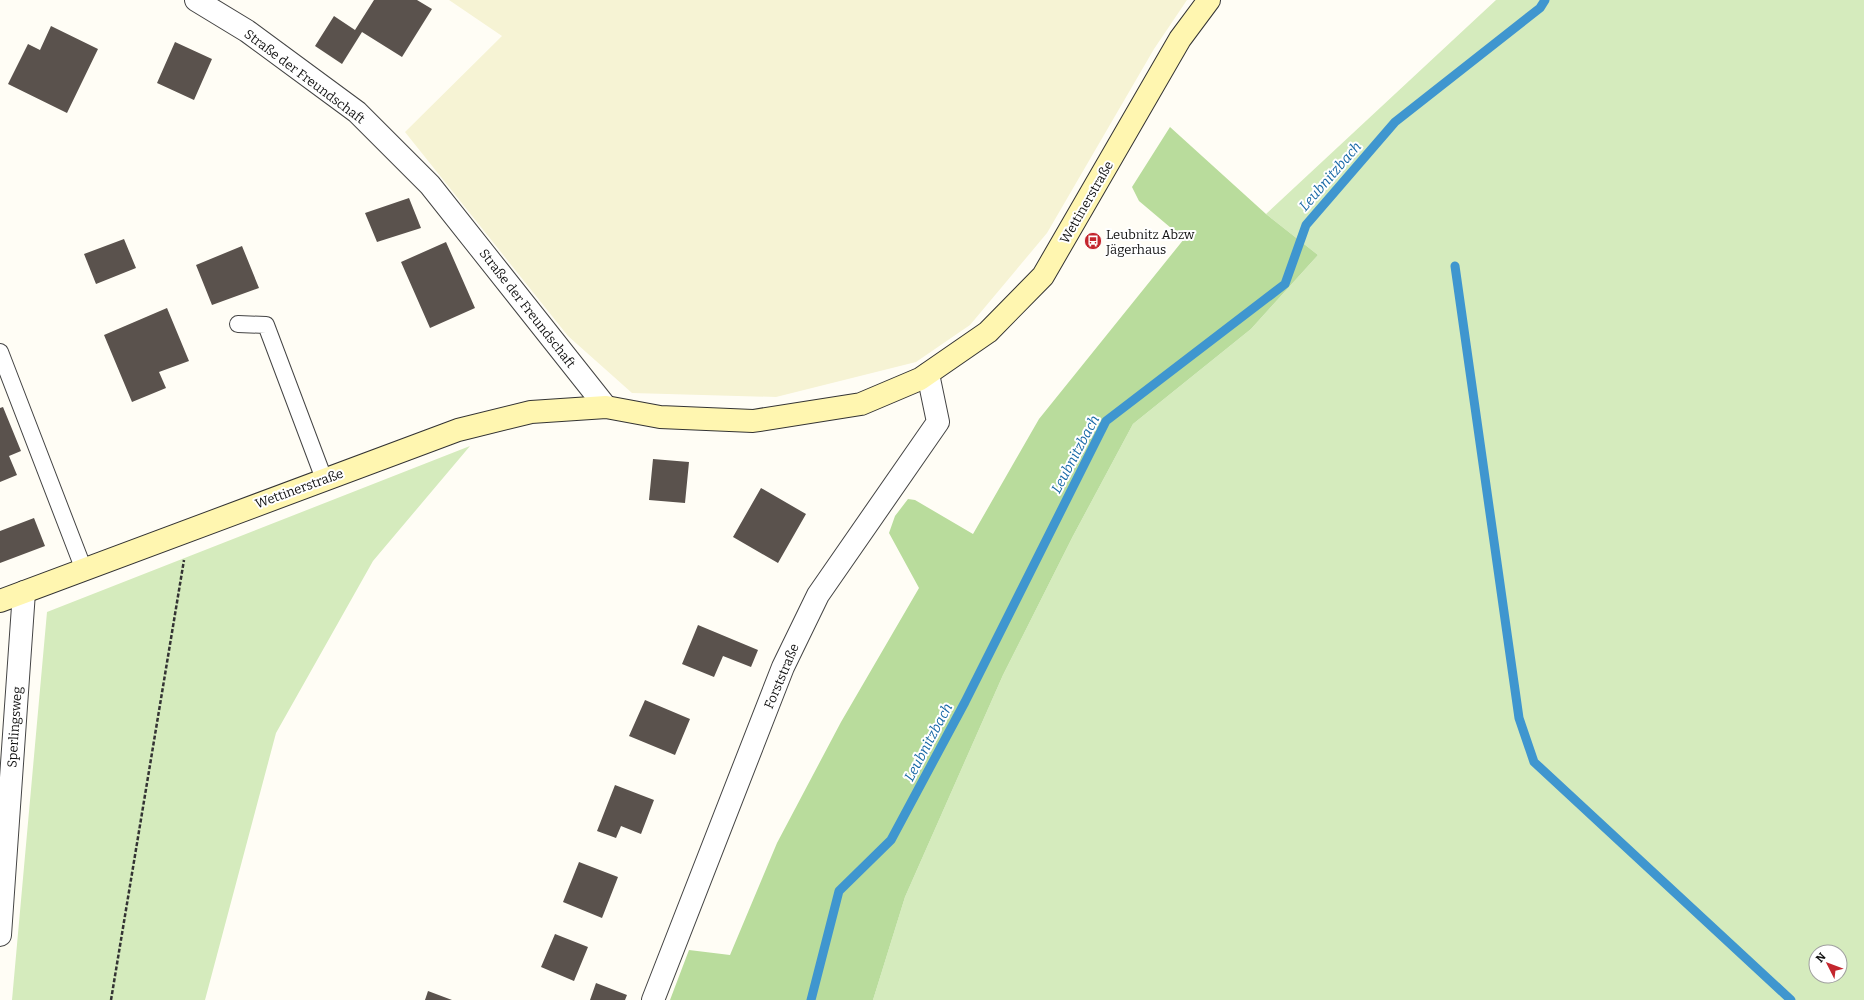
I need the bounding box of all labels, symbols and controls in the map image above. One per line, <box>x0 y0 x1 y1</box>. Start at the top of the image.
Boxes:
street label: Straße der Freundschaft <box>242 26 368 127</box>
water label: Leubnitzbach <box>1296 138 1365 214</box>
street label: Wettinerstraße <box>1057 158 1116 246</box>
place label: Leubnitz Abzw Jägerhaus <box>1105 227 1195 257</box>
bus stop icon: Leubnitz Abzw Jägerhaus <box>1083 231 1103 251</box>
street label: Straße der Freundschaft <box>476 246 579 371</box>
water label: Leubnitzbach <box>1048 412 1103 496</box>
street label: Wettinerstraße <box>253 466 345 511</box>
street label: Forststraße <box>761 641 802 711</box>
street label: Sperlingsweg <box>4 686 25 768</box>
water label: Leubnitzbach <box>901 700 956 784</box>
north arrow <box>1808 944 1848 984</box>
text: N <box>1813 950 1829 965</box>

